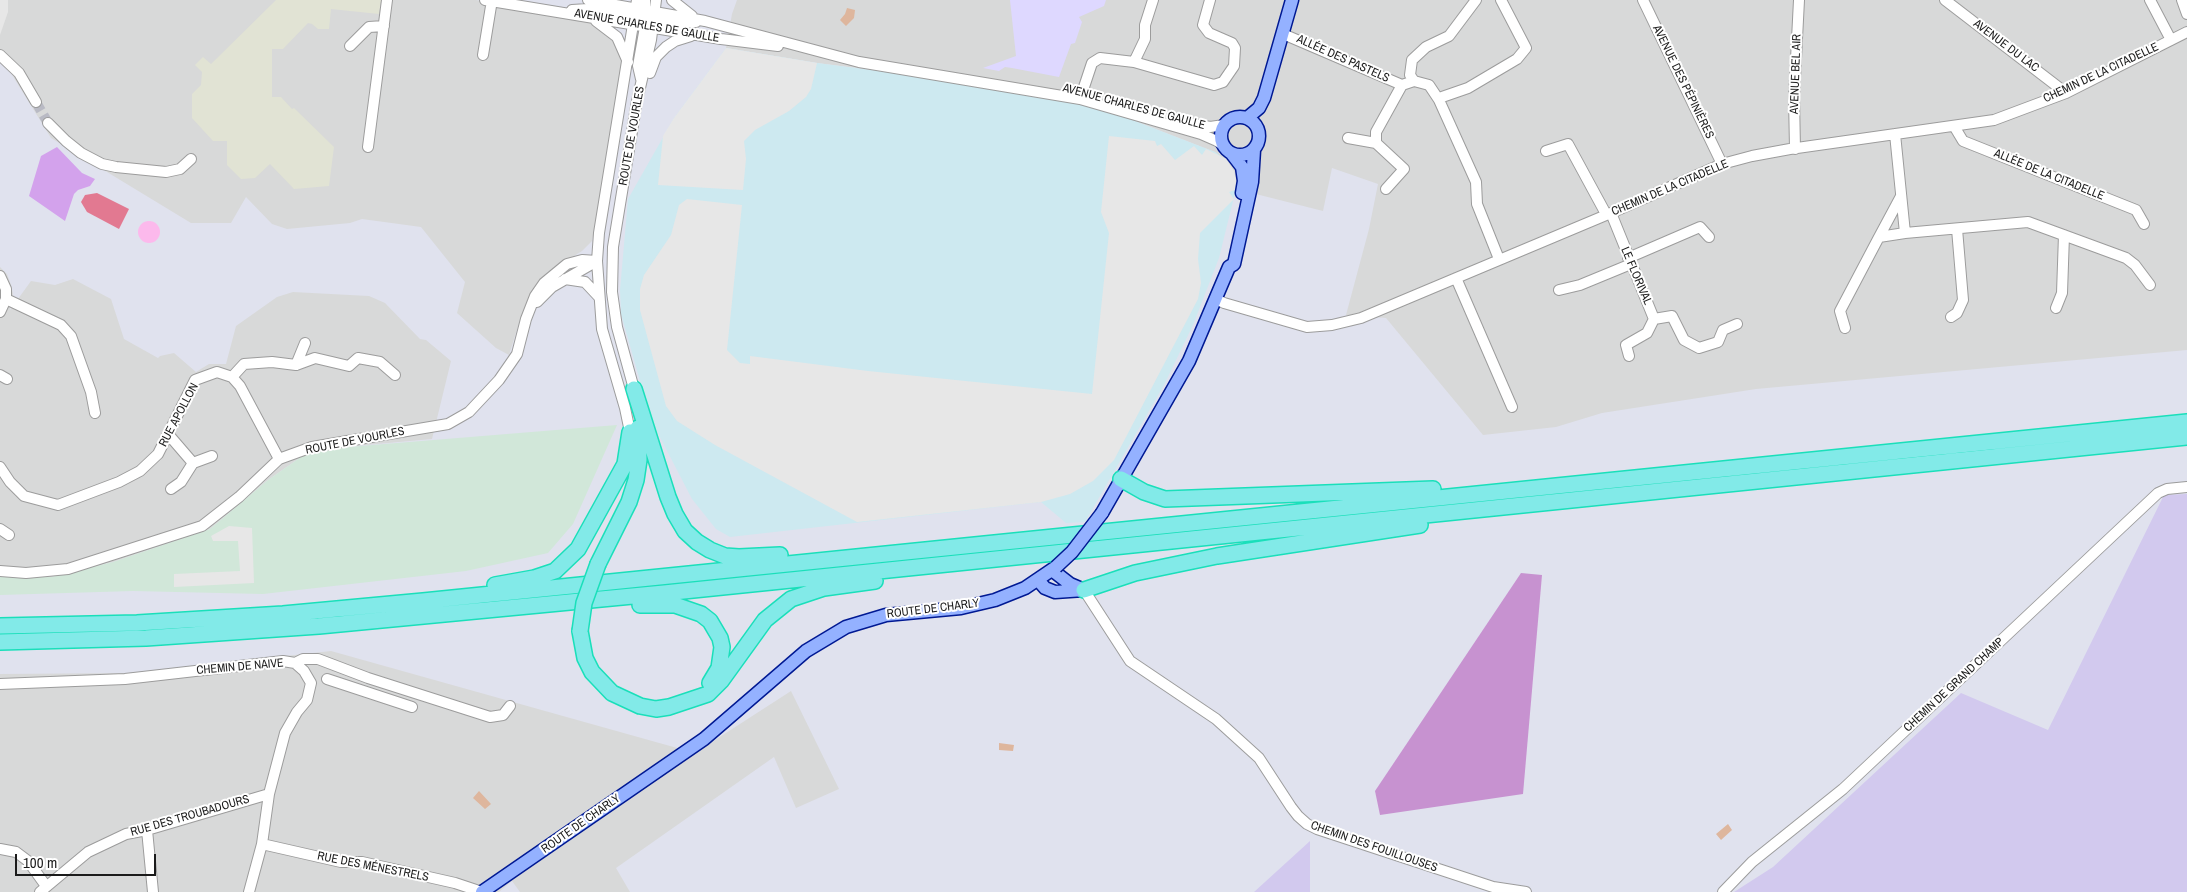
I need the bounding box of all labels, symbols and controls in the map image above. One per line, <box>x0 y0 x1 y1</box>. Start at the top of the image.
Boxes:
street label: AVENUE CHARLES DE GAULLE <box>573 6 721 46</box>
street label: AVENUE DU LAC <box>1970 17 2042 75</box>
street label: AVENUE DES PÉPINIÈRES <box>1649 23 1717 141</box>
street label: ALLÉE DES PASTELS <box>1294 32 1392 86</box>
street label: AVENUE BEL AIR <box>1787 34 1805 114</box>
street label: CHEMIN DE LA CITADELLE <box>2041 40 2161 106</box>
street label: AVENUE CHARLES DE GAULLE <box>1061 81 1207 133</box>
street label: ROUTE DE VOURLES <box>616 85 648 187</box>
street label: ALLÉE DE LA CITADELLE <box>1992 146 2106 204</box>
street label: CHEMIN DE LA CITADELLE <box>1609 157 1731 219</box>
street label: LE FLORIVAL <box>1617 245 1655 307</box>
street label: RUE APOLLON <box>156 381 202 449</box>
street label: ROUTE DE VOURLES <box>304 424 406 458</box>
street label: ROUTE DE CHARLY <box>886 596 980 622</box>
street label: CHEMIN DE GRAND CHAMP <box>1901 635 2007 735</box>
street label: CHEMIN DE NAIVE <box>196 656 284 678</box>
street label: ROUTE DE CHARLY <box>539 791 623 857</box>
street label: RUE DES TROUBADOURS <box>129 792 251 840</box>
street label: CHEMIN DES FOUILLOUSES <box>1309 818 1439 876</box>
scale bar <box>18 844 159 876</box>
street label: RUE DES MÉNESTRELS <box>316 849 430 885</box>
text: 100 m <box>23 852 57 873</box>

